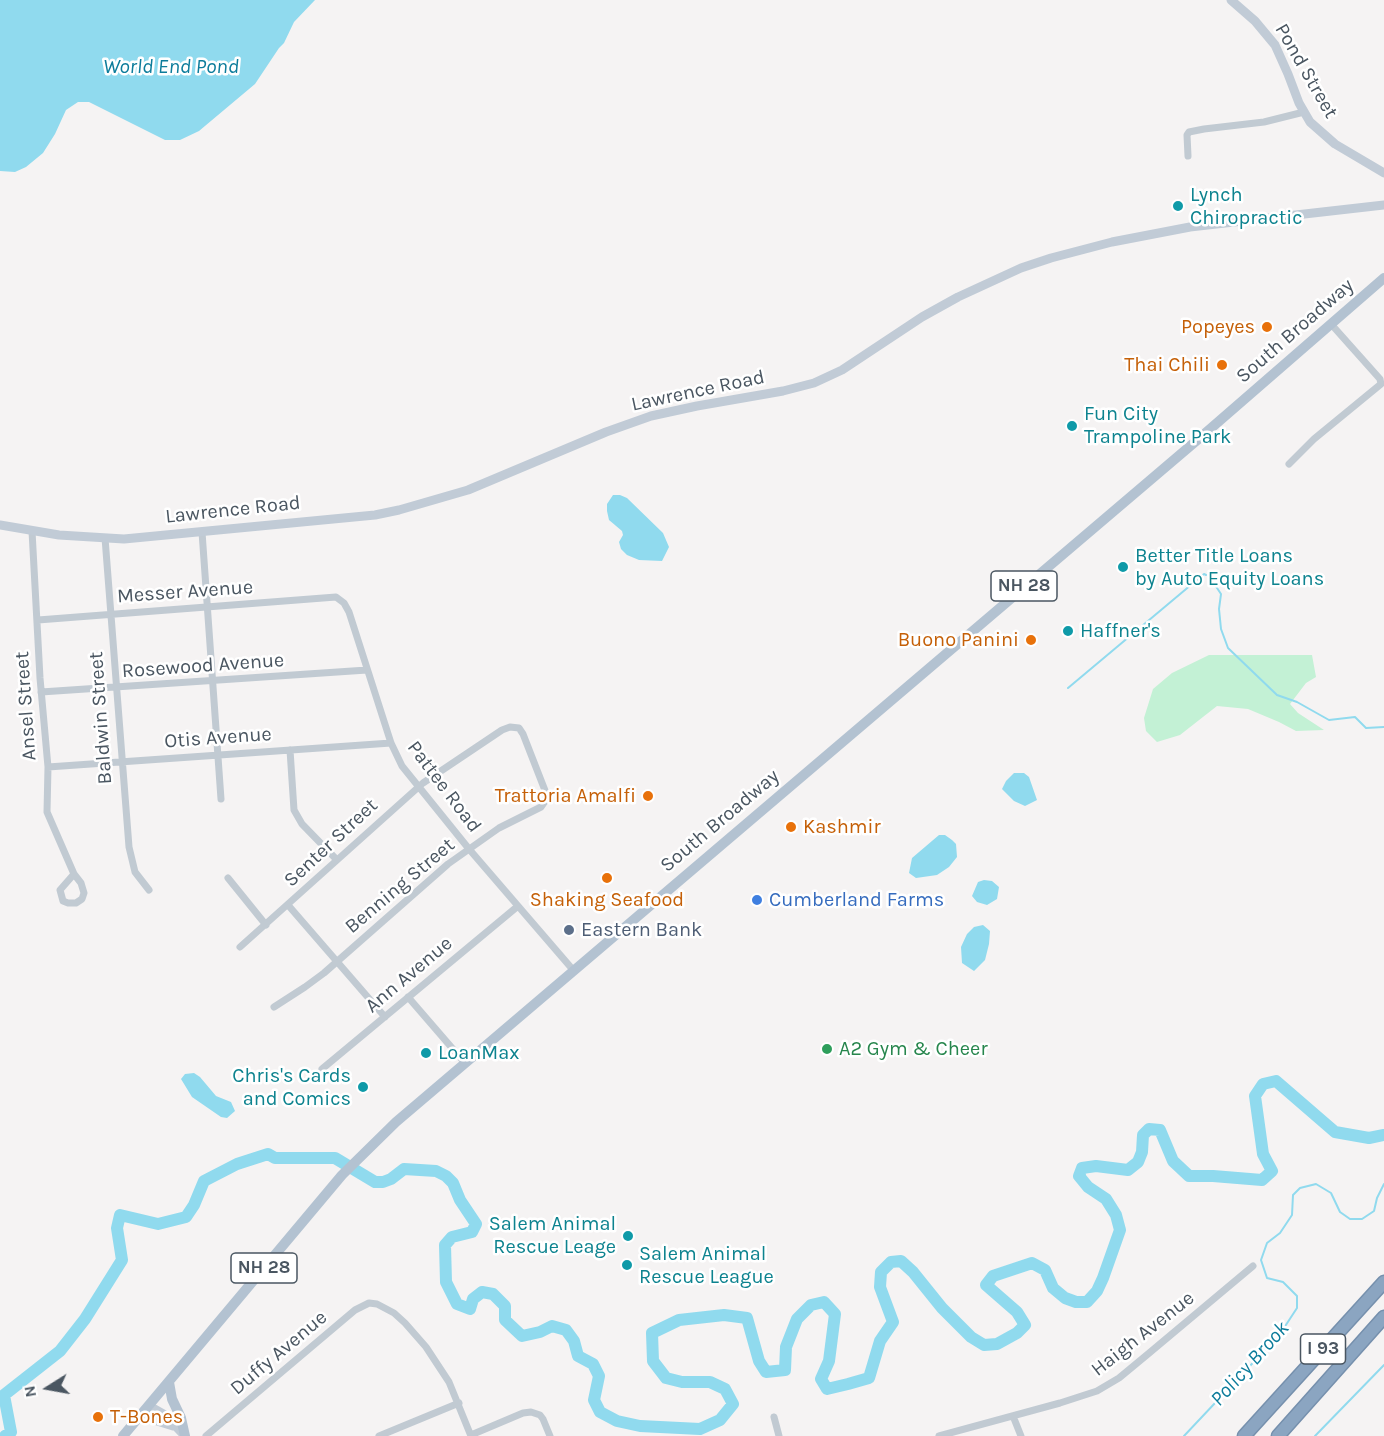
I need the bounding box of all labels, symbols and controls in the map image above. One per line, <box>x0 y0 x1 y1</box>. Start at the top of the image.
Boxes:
street label: Pond Street <box>1269 19 1343 123</box>
water label: World End Pond <box>103 54 239 80</box>
place label: Lynch Chiropractic <box>1190 183 1302 230</box>
marker: Lynch Chiropractic <box>1171 199 1185 213</box>
street label: South Broadway <box>1231 273 1359 389</box>
place label: Popeyes <box>1181 315 1255 339</box>
marker: Popeyes <box>1260 320 1274 334</box>
place label: Thai Chili <box>1124 353 1210 377</box>
marker: Thai Chili <box>1215 358 1229 372</box>
street label: Lawrence Road <box>629 365 767 417</box>
place label: Fun City Trampoline Park <box>1084 402 1231 449</box>
marker: Fun City Trampoline Park <box>1065 419 1079 433</box>
street label: Lawrence Road <box>164 491 302 529</box>
place label: Better Title Loans by Auto Equity Loans <box>1135 544 1324 591</box>
marker: Better Title Loans by Auto Equity Loans <box>1116 560 1130 574</box>
road number: NH 28 <box>991 571 1057 601</box>
street label: Messer Avenue <box>116 575 254 609</box>
place label: Haffner's <box>1080 619 1161 643</box>
marker: Haffner's <box>1061 624 1075 638</box>
place label: Buono Panini <box>898 628 1019 652</box>
marker: Buono Panini <box>1024 633 1038 647</box>
street label: Rosewood Avenue <box>121 648 285 684</box>
street label: Ansel Street <box>10 651 42 761</box>
street label: Baldwin Street <box>84 651 118 785</box>
street label: Otis Avenue <box>164 722 272 754</box>
street label: Pattee Road <box>402 736 486 838</box>
street label: South Broadway <box>656 764 784 878</box>
place label: Trattoria Amalfi <box>495 784 636 808</box>
marker: Trattoria Amalfi <box>641 789 655 803</box>
street label: Senter Street <box>279 794 383 892</box>
place label: Kashmir <box>803 815 881 839</box>
marker: Kashmir <box>784 820 798 834</box>
street label: Benning Street <box>340 833 460 939</box>
marker: Shaking Seafood <box>600 871 614 885</box>
place label: Shaking Seafood <box>530 888 684 912</box>
place label: Cumberland Farms <box>769 888 944 912</box>
marker: Cumberland Farms <box>750 893 764 907</box>
place label: Eastern Bank <box>581 918 702 942</box>
marker: Eastern Bank <box>562 923 576 937</box>
street label: Ann Avenue <box>361 932 457 1018</box>
place label: A2 Gym & Cheer <box>839 1037 988 1061</box>
place label: LoanMax <box>438 1041 520 1065</box>
marker: A2 Gym & Cheer <box>820 1042 834 1056</box>
marker: LoanMax <box>419 1046 433 1060</box>
place label: Chris's Cards and Comics <box>232 1064 351 1111</box>
marker: Chris's Cards and Comics <box>356 1080 370 1094</box>
place label: Salem Animal Rescue Leage <box>489 1212 616 1259</box>
marker: Salem Animal Rescue Leage <box>621 1229 635 1243</box>
place label: Salem Animal Rescue League <box>639 1242 774 1289</box>
road number: NH 28 <box>231 1253 297 1283</box>
marker: Salem Animal Rescue League <box>620 1258 634 1272</box>
street label: Haigh Avenue <box>1087 1286 1199 1382</box>
street label: Duffy Avenue <box>226 1306 332 1400</box>
water label: Policy Brook <box>1205 1316 1295 1412</box>
road number: I 93 <box>1300 1334 1346 1364</box>
north arrow <box>18 1358 78 1418</box>
text: N <box>19 1384 40 1399</box>
place label: T-Bones <box>110 1405 183 1429</box>
marker: T-Bones <box>91 1410 105 1424</box>

